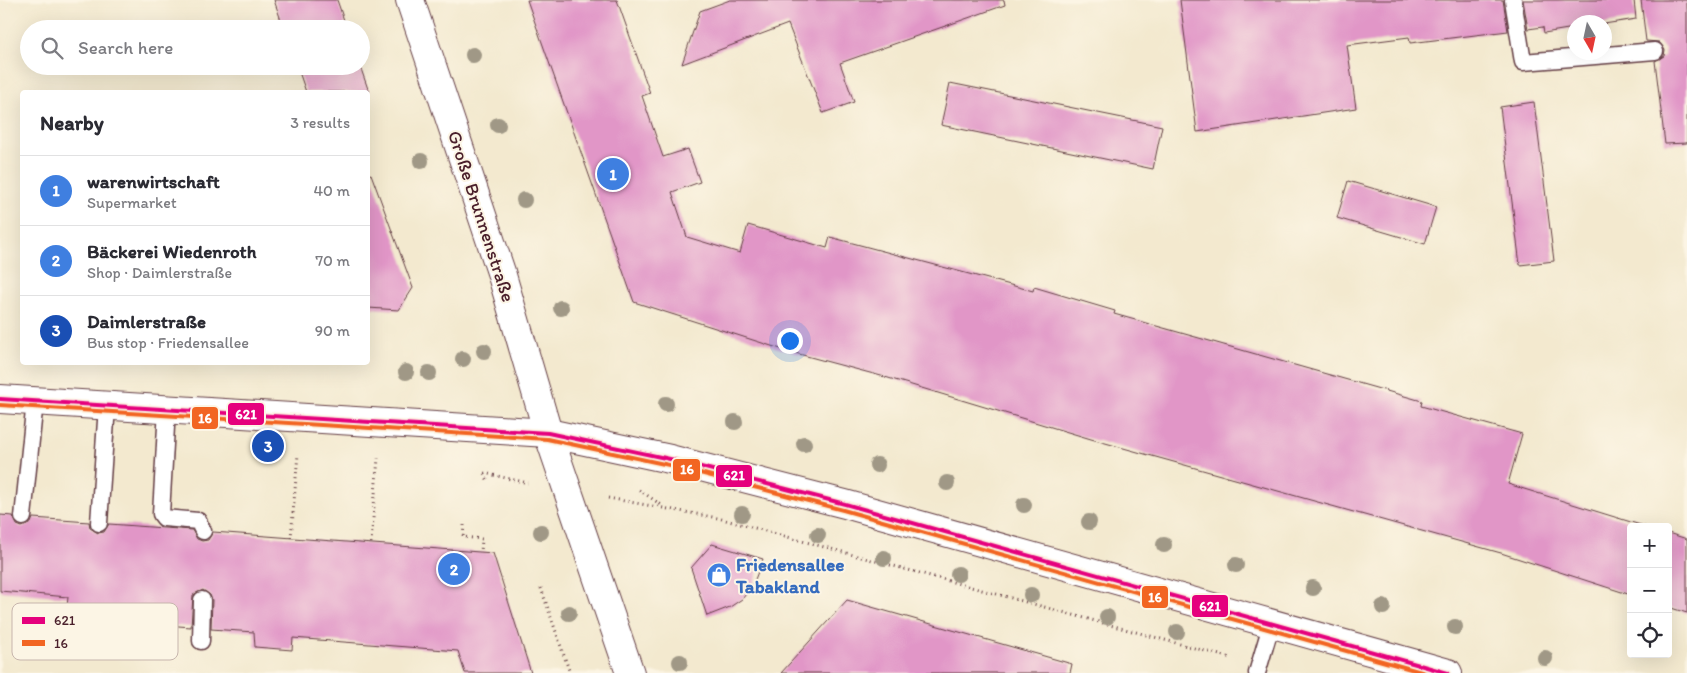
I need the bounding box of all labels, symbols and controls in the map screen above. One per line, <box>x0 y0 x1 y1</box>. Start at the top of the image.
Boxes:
north arrow <box>1567 15 1612 60</box>
search box <box>20 20 370 75</box>
icon: search <box>38 34 66 62</box>
text: Search here <box>78 36 173 59</box>
text: Nearby <box>40 110 104 135</box>
text: 3 results <box>290 113 350 132</box>
street label: Große Brunnenstraße <box>443 128 520 305</box>
pin: 1 <box>597 155 629 193</box>
text: warenwirtschaft <box>87 170 220 193</box>
text: 1 <box>52 181 60 200</box>
text: 40 m <box>313 181 350 200</box>
text: Supermarket <box>87 193 177 212</box>
text: Bäckerei Wiedenroth <box>87 240 256 263</box>
text: 2 <box>52 251 60 270</box>
text: 70 m <box>315 251 350 270</box>
text: Shop · Daimlerstraße <box>87 263 232 282</box>
text: Daimlerstraße <box>87 310 206 333</box>
text: 3 <box>52 321 60 340</box>
text: 90 m <box>315 321 350 340</box>
your location <box>777 328 803 354</box>
text: Bus stop · Friedensallee <box>87 333 249 352</box>
line badge: 621 <box>227 402 265 426</box>
line badge: 16 <box>191 406 219 430</box>
text: 621 <box>235 406 257 423</box>
text: 16 <box>198 410 213 427</box>
pin: 3 <box>252 427 284 465</box>
line badge: 16 <box>672 458 701 482</box>
text: 16 <box>680 461 695 478</box>
line badge: 621 <box>715 464 753 488</box>
text: 621 <box>723 467 745 484</box>
map controls <box>1627 523 1672 658</box>
button: + <box>1627 523 1672 568</box>
pin: 2 <box>438 550 470 588</box>
place label: Friedensallee Tabakland <box>735 553 844 598</box>
shop icon: Friedensallee Tabakland <box>706 562 732 588</box>
button: − <box>1627 568 1672 613</box>
line badge: 16 <box>1141 585 1169 609</box>
text: 16 <box>1148 589 1163 606</box>
line badge: 621 <box>1191 594 1229 618</box>
text: 621 <box>1199 598 1221 615</box>
legend <box>12 603 178 660</box>
text: 621 <box>54 612 76 629</box>
button: locate <box>1627 613 1672 658</box>
text: 16 <box>54 635 68 652</box>

